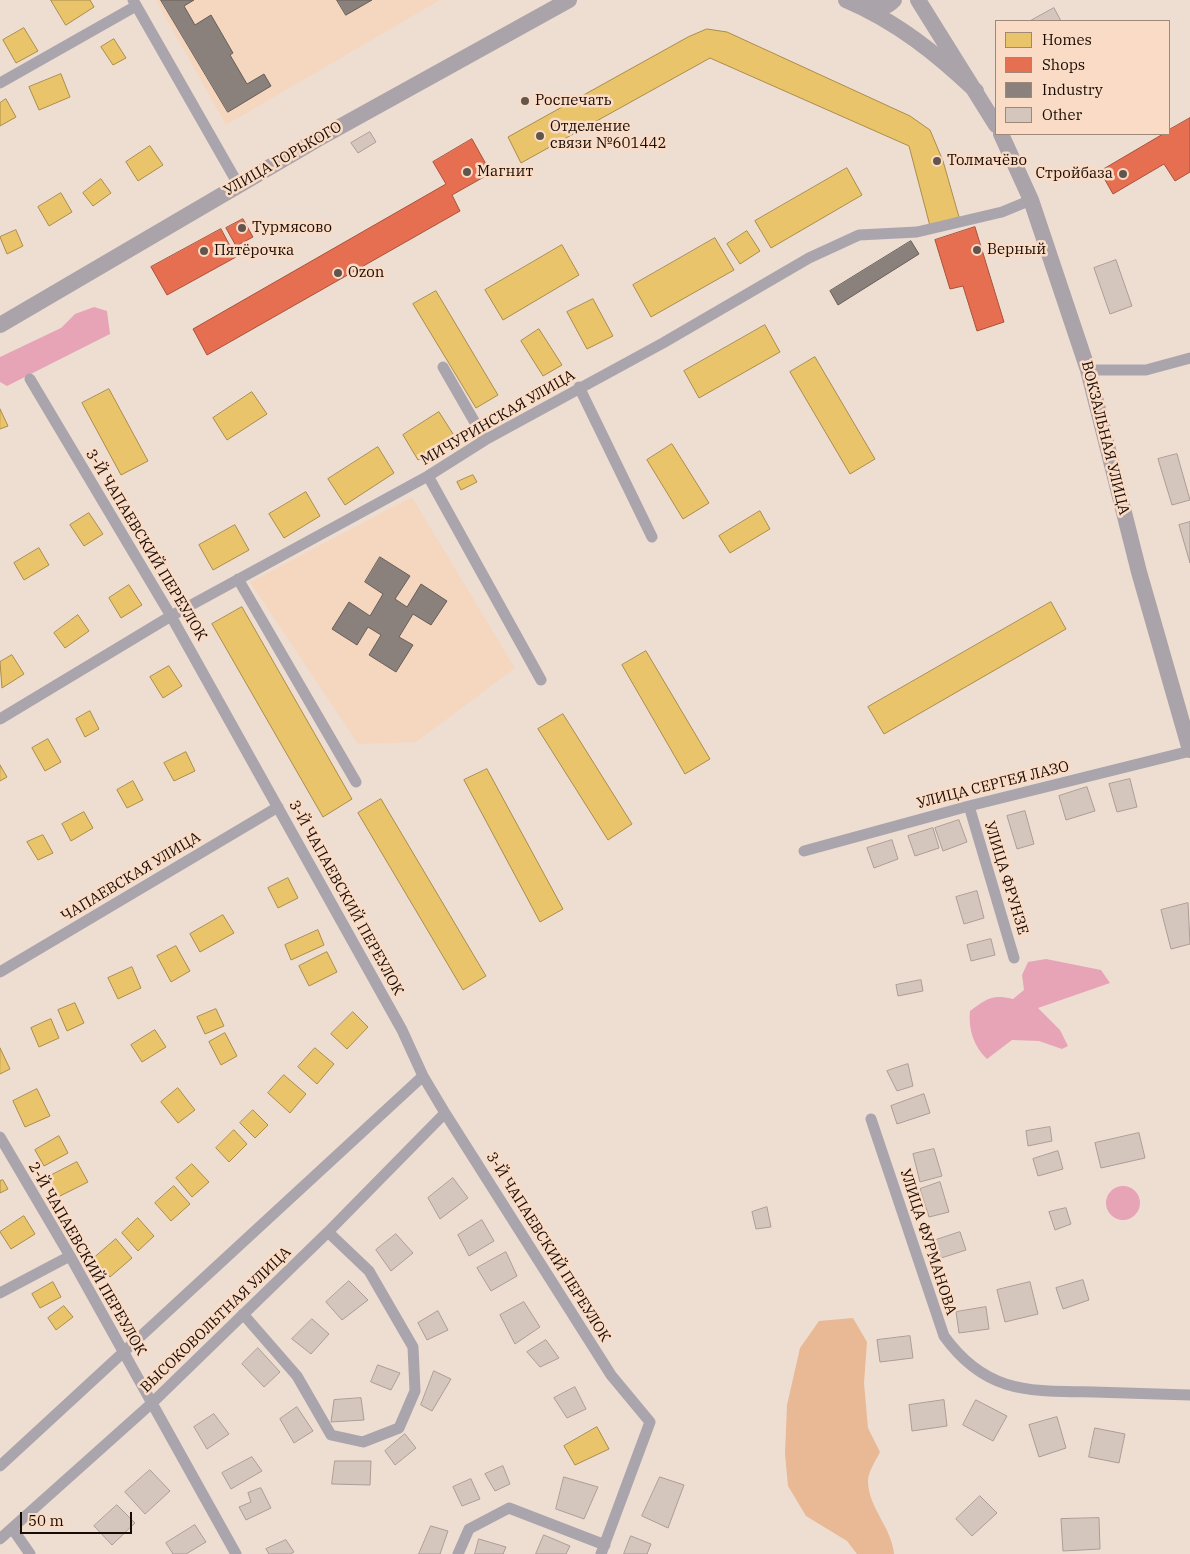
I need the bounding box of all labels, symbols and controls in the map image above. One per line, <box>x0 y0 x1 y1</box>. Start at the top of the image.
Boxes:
legend <box>995 20 1170 135</box>
text: Homes <box>1042 30 1092 49</box>
text: Shops <box>1042 55 1085 74</box>
text: Industry <box>1042 80 1103 99</box>
place label: Роспечать <box>535 92 612 110</box>
marker: Роспечать <box>519 95 531 107</box>
text: Other <box>1042 105 1082 124</box>
street label: УЛИЦА ГОРЬКОГО <box>221 118 345 200</box>
place label: Отделение связи №601442 <box>550 118 666 153</box>
marker: Отделение связи №601442 <box>534 130 546 142</box>
place label: Толмачёво <box>947 152 1027 170</box>
marker: Толмачёво <box>931 155 943 167</box>
place label: Магнит <box>477 163 533 181</box>
place label: Стройбаза <box>1035 165 1113 183</box>
marker: Магнит <box>461 166 473 178</box>
marker: Стройбаза <box>1117 168 1129 180</box>
place label: Турмясово <box>252 219 332 237</box>
marker: Турмясово <box>236 222 248 234</box>
place label: Верный <box>987 241 1046 259</box>
place label: Пятёрочка <box>214 242 294 260</box>
marker: Верный <box>971 244 983 256</box>
marker: Пятёрочка <box>198 245 210 257</box>
place label: Ozon <box>348 264 384 282</box>
marker: Ozon <box>332 267 344 279</box>
street label: ВОКЗАЛЬНАЯ УЛИЦА <box>1077 359 1133 517</box>
street label: МИЧУРИНСКАЯ УЛИЦА <box>418 366 578 470</box>
street label: 3-Й ЧАПАЕВСКИЙ ПЕРЕУЛОК <box>82 446 210 644</box>
street label: УЛИЦА СЕРГЕЯ ЛАЗО <box>915 757 1071 813</box>
street label: 3-Й ЧАПАЕВСКИЙ ПЕРЕУЛОК <box>285 797 407 999</box>
street label: УЛИЦА ФРУНЗЕ <box>980 819 1032 937</box>
street label: ЧАПАЕВСКАЯ УЛИЦА <box>58 828 204 926</box>
street label: 3-Й ЧАПАЕВСКИЙ ПЕРЕУЛОК <box>482 1149 614 1345</box>
street label: 2-Й ЧАПАЕВСКИЙ ПЕРЕУЛОК <box>24 1159 150 1359</box>
street label: УЛИЦА ФУРМАНОВА <box>896 1167 960 1317</box>
street label: ВЫСОКОВОЛЬТНАЯ УЛИЦА <box>137 1243 295 1397</box>
scale bar <box>22 1502 135 1534</box>
text: 50 m <box>28 1511 64 1530</box>

